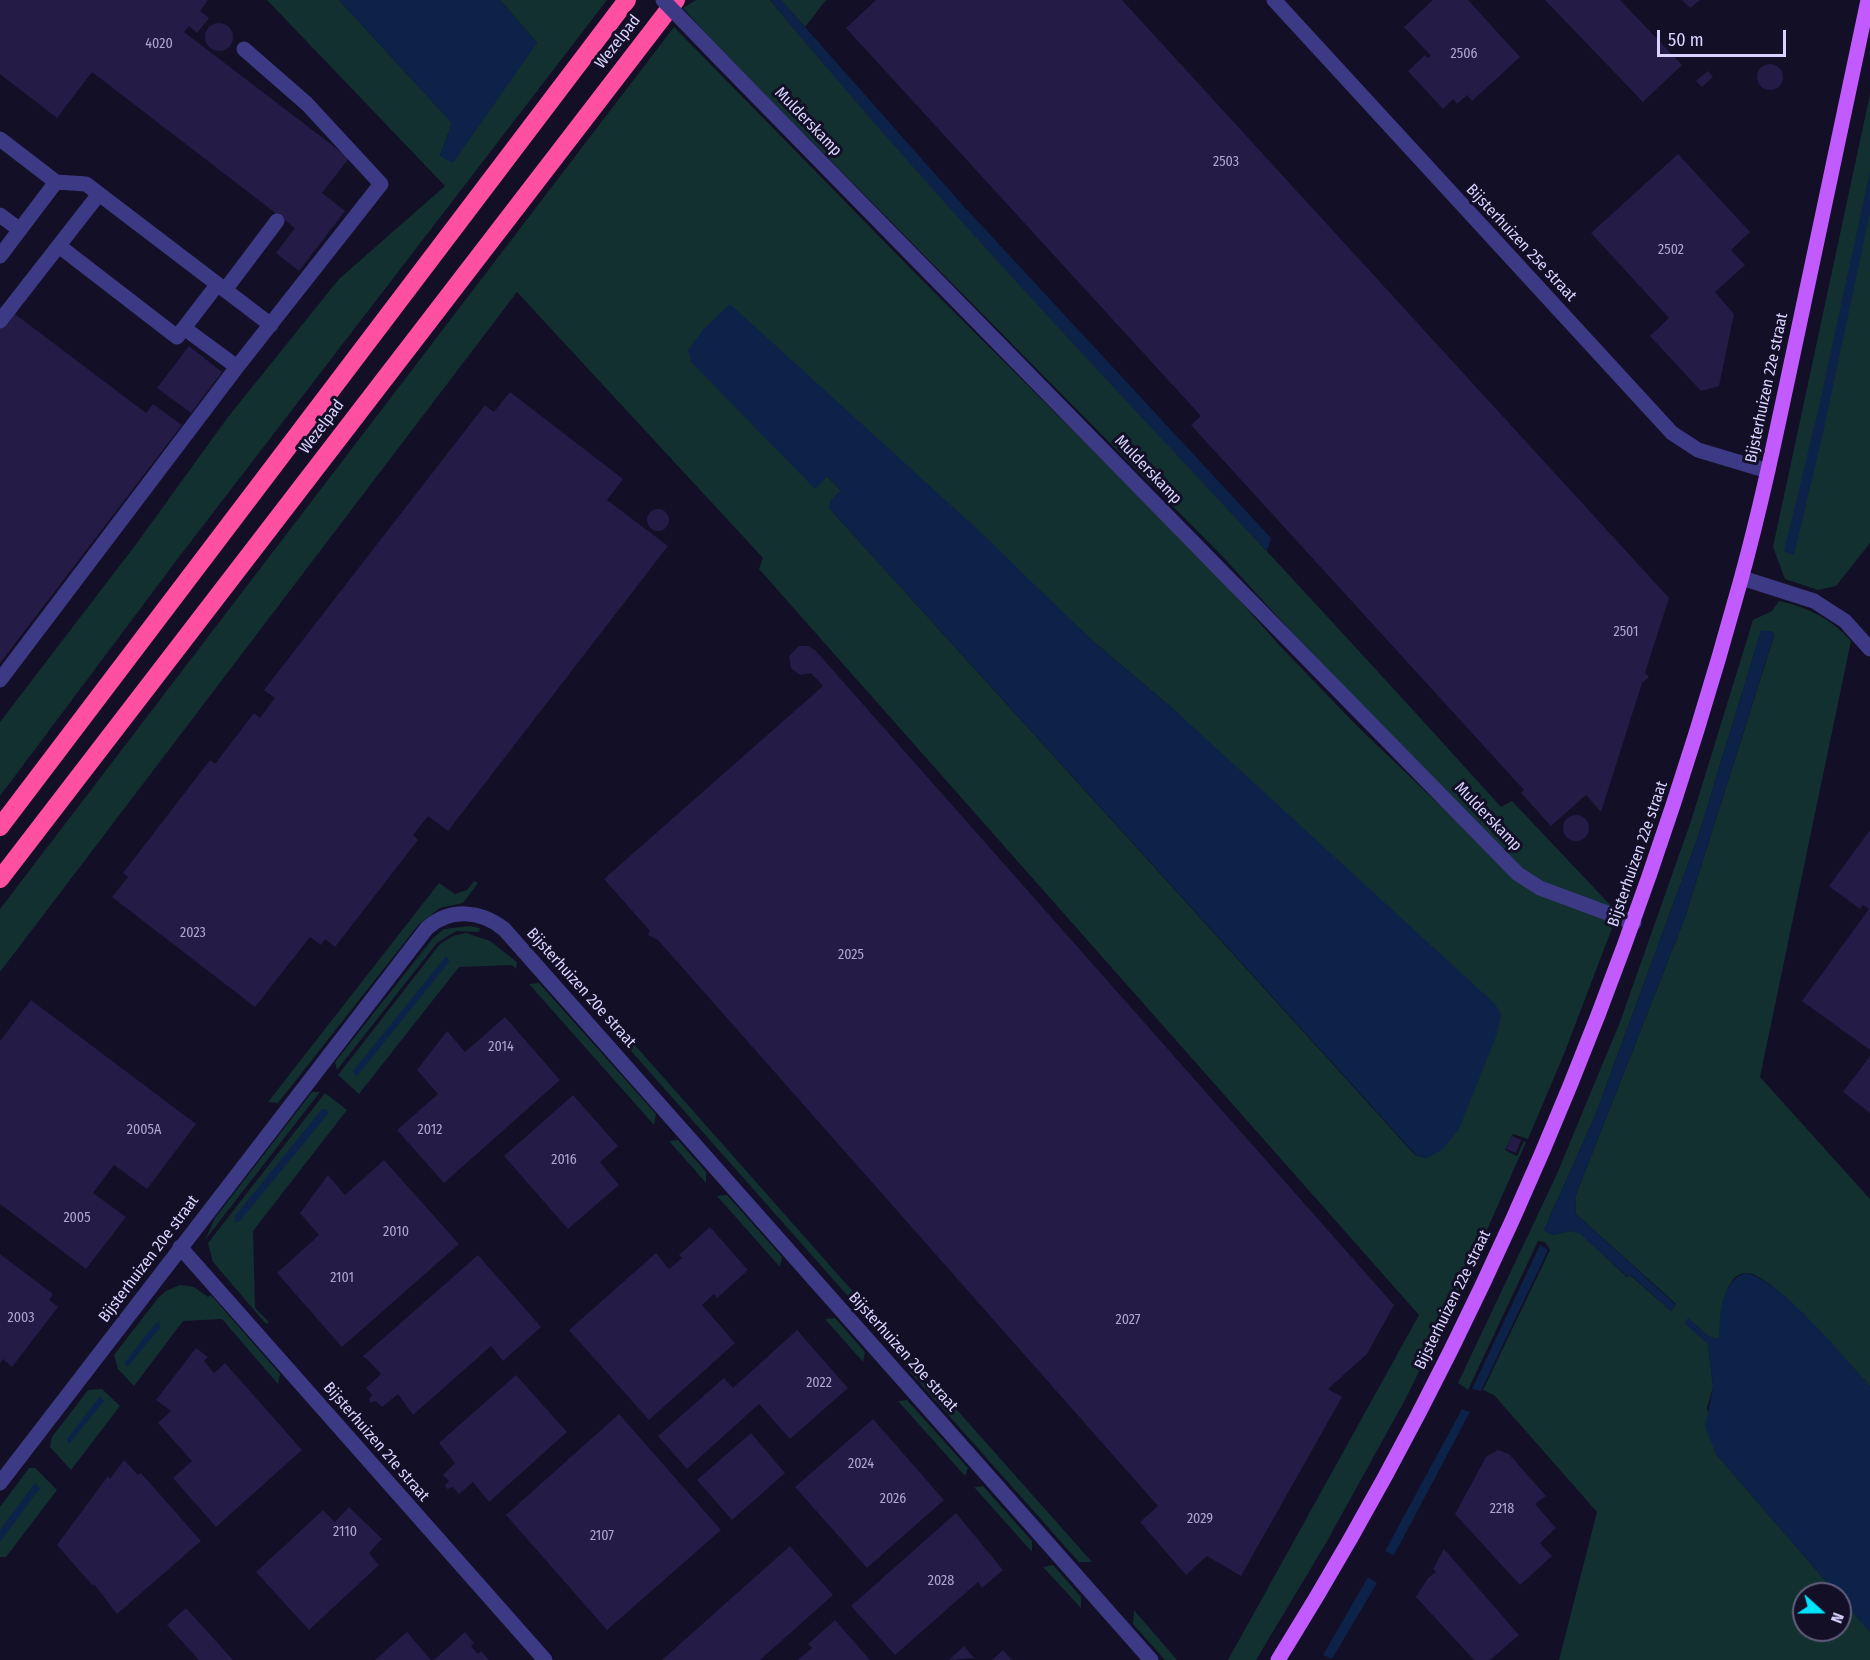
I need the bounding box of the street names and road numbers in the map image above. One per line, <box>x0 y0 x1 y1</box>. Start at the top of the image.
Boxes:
street label: Wezelpad <box>591 11 645 73</box>
street label: Mulderskamp <box>770 84 846 160</box>
street label: Bijsterhuizen 25e straat <box>1462 180 1580 306</box>
street label: Bijsterhuizen 22e straat <box>1742 311 1792 465</box>
street label: Wezelpad <box>295 396 349 458</box>
street label: Mulderskamp <box>1110 432 1186 508</box>
street label: Mulderskamp <box>1450 779 1526 855</box>
street label: Bijsterhuizen 22e straat <box>1604 779 1672 929</box>
street label: Bijsterhuizen 20e straat <box>522 924 640 1052</box>
street label: Bijsterhuizen 20e straat <box>95 1192 203 1326</box>
street label: Bijsterhuizen 22e straat <box>1411 1227 1495 1373</box>
street label: Bijsterhuizen 20e straat <box>844 1288 962 1416</box>
street label: Bijsterhuizen 21e straat <box>319 1378 433 1506</box>

